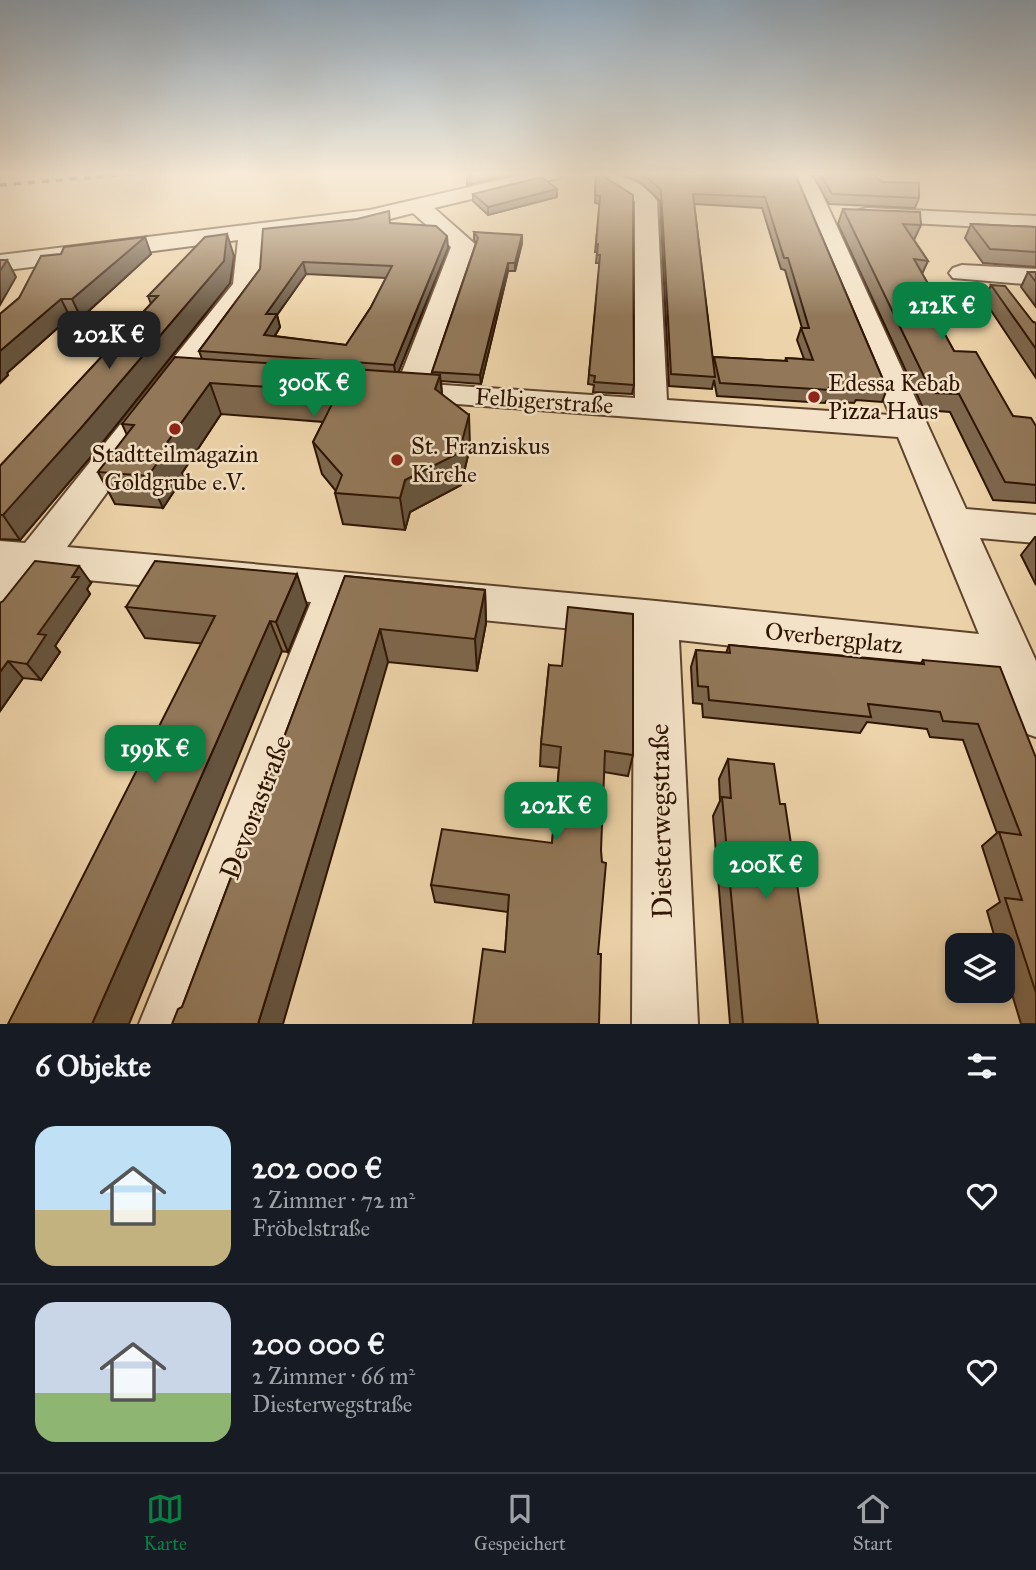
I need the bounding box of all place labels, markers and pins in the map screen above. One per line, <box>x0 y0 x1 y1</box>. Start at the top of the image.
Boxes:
pin: 212K € <box>885 282 999 342</box>
pin: 202K € <box>52 312 166 371</box>
pin: 300K € <box>257 360 371 419</box>
place label: Edessa Kebab Pizza Haus <box>828 368 960 426</box>
marker: Edessa Kebab Pizza Haus <box>806 389 822 405</box>
marker: Stadtteilmagazin Goldgrube e.V. <box>167 421 183 437</box>
place label: St. Franziskus Kirche <box>411 431 550 489</box>
place label: Stadtteilmagazin Goldgrube e.V. <box>92 439 258 497</box>
marker: St. Franziskus Kirche <box>389 452 405 468</box>
pin: 199K € <box>98 726 212 785</box>
pin: 202K € <box>499 782 613 842</box>
pin: 200K € <box>709 842 823 901</box>

